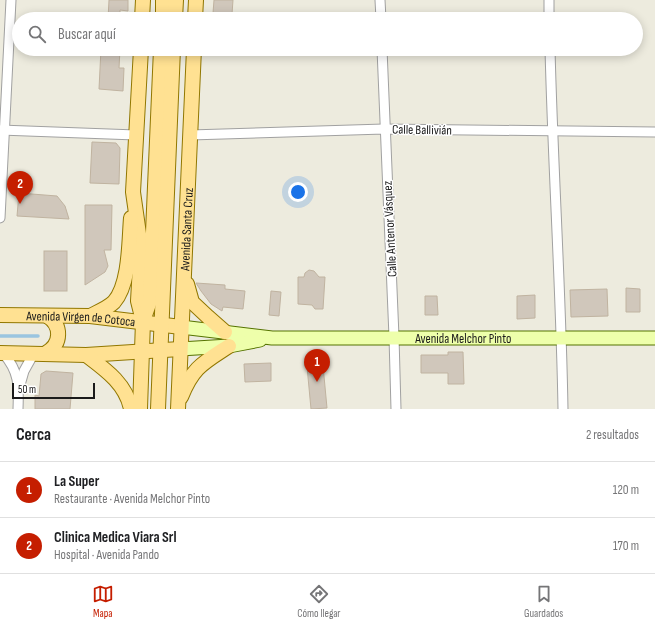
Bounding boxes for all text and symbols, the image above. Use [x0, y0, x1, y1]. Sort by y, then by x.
search box [12, 12, 643, 56]
icon: search [26, 23, 48, 45]
text: Buscar aquí [58, 25, 116, 44]
street label: Calle Ballivián [392, 121, 452, 139]
pin: 2 [7, 171, 33, 204]
street label: Calle Antenor Vásquez [379, 180, 401, 277]
your location [288, 182, 308, 202]
street label: Avenida Santa Cruz [177, 187, 197, 272]
street label: Avenida Virgen de Cotoca [25, 308, 136, 330]
street label: Avenida Melchor Pinto [414, 331, 512, 347]
pin: 1 [304, 349, 330, 382]
scale bar [12, 381, 95, 400]
text: 50 m [18, 383, 36, 396]
text: Cerca [16, 425, 51, 445]
text: 2 resultados [586, 427, 639, 443]
text: La Super [54, 472, 99, 491]
text: 1 [26, 482, 32, 498]
text: 120 m [613, 482, 639, 498]
text: Restaurante · Avenida Melchor Pinto [54, 491, 210, 507]
text: Clinica Medica Viara Srl [54, 528, 176, 547]
text: 2 [26, 538, 32, 554]
text: 170 m [613, 538, 639, 554]
text: Hospital · Avenida Pando [54, 547, 159, 563]
tab: Mapa [92, 583, 114, 620]
tab: Cómo llegar [297, 583, 341, 620]
tab: Guardados [524, 583, 563, 620]

